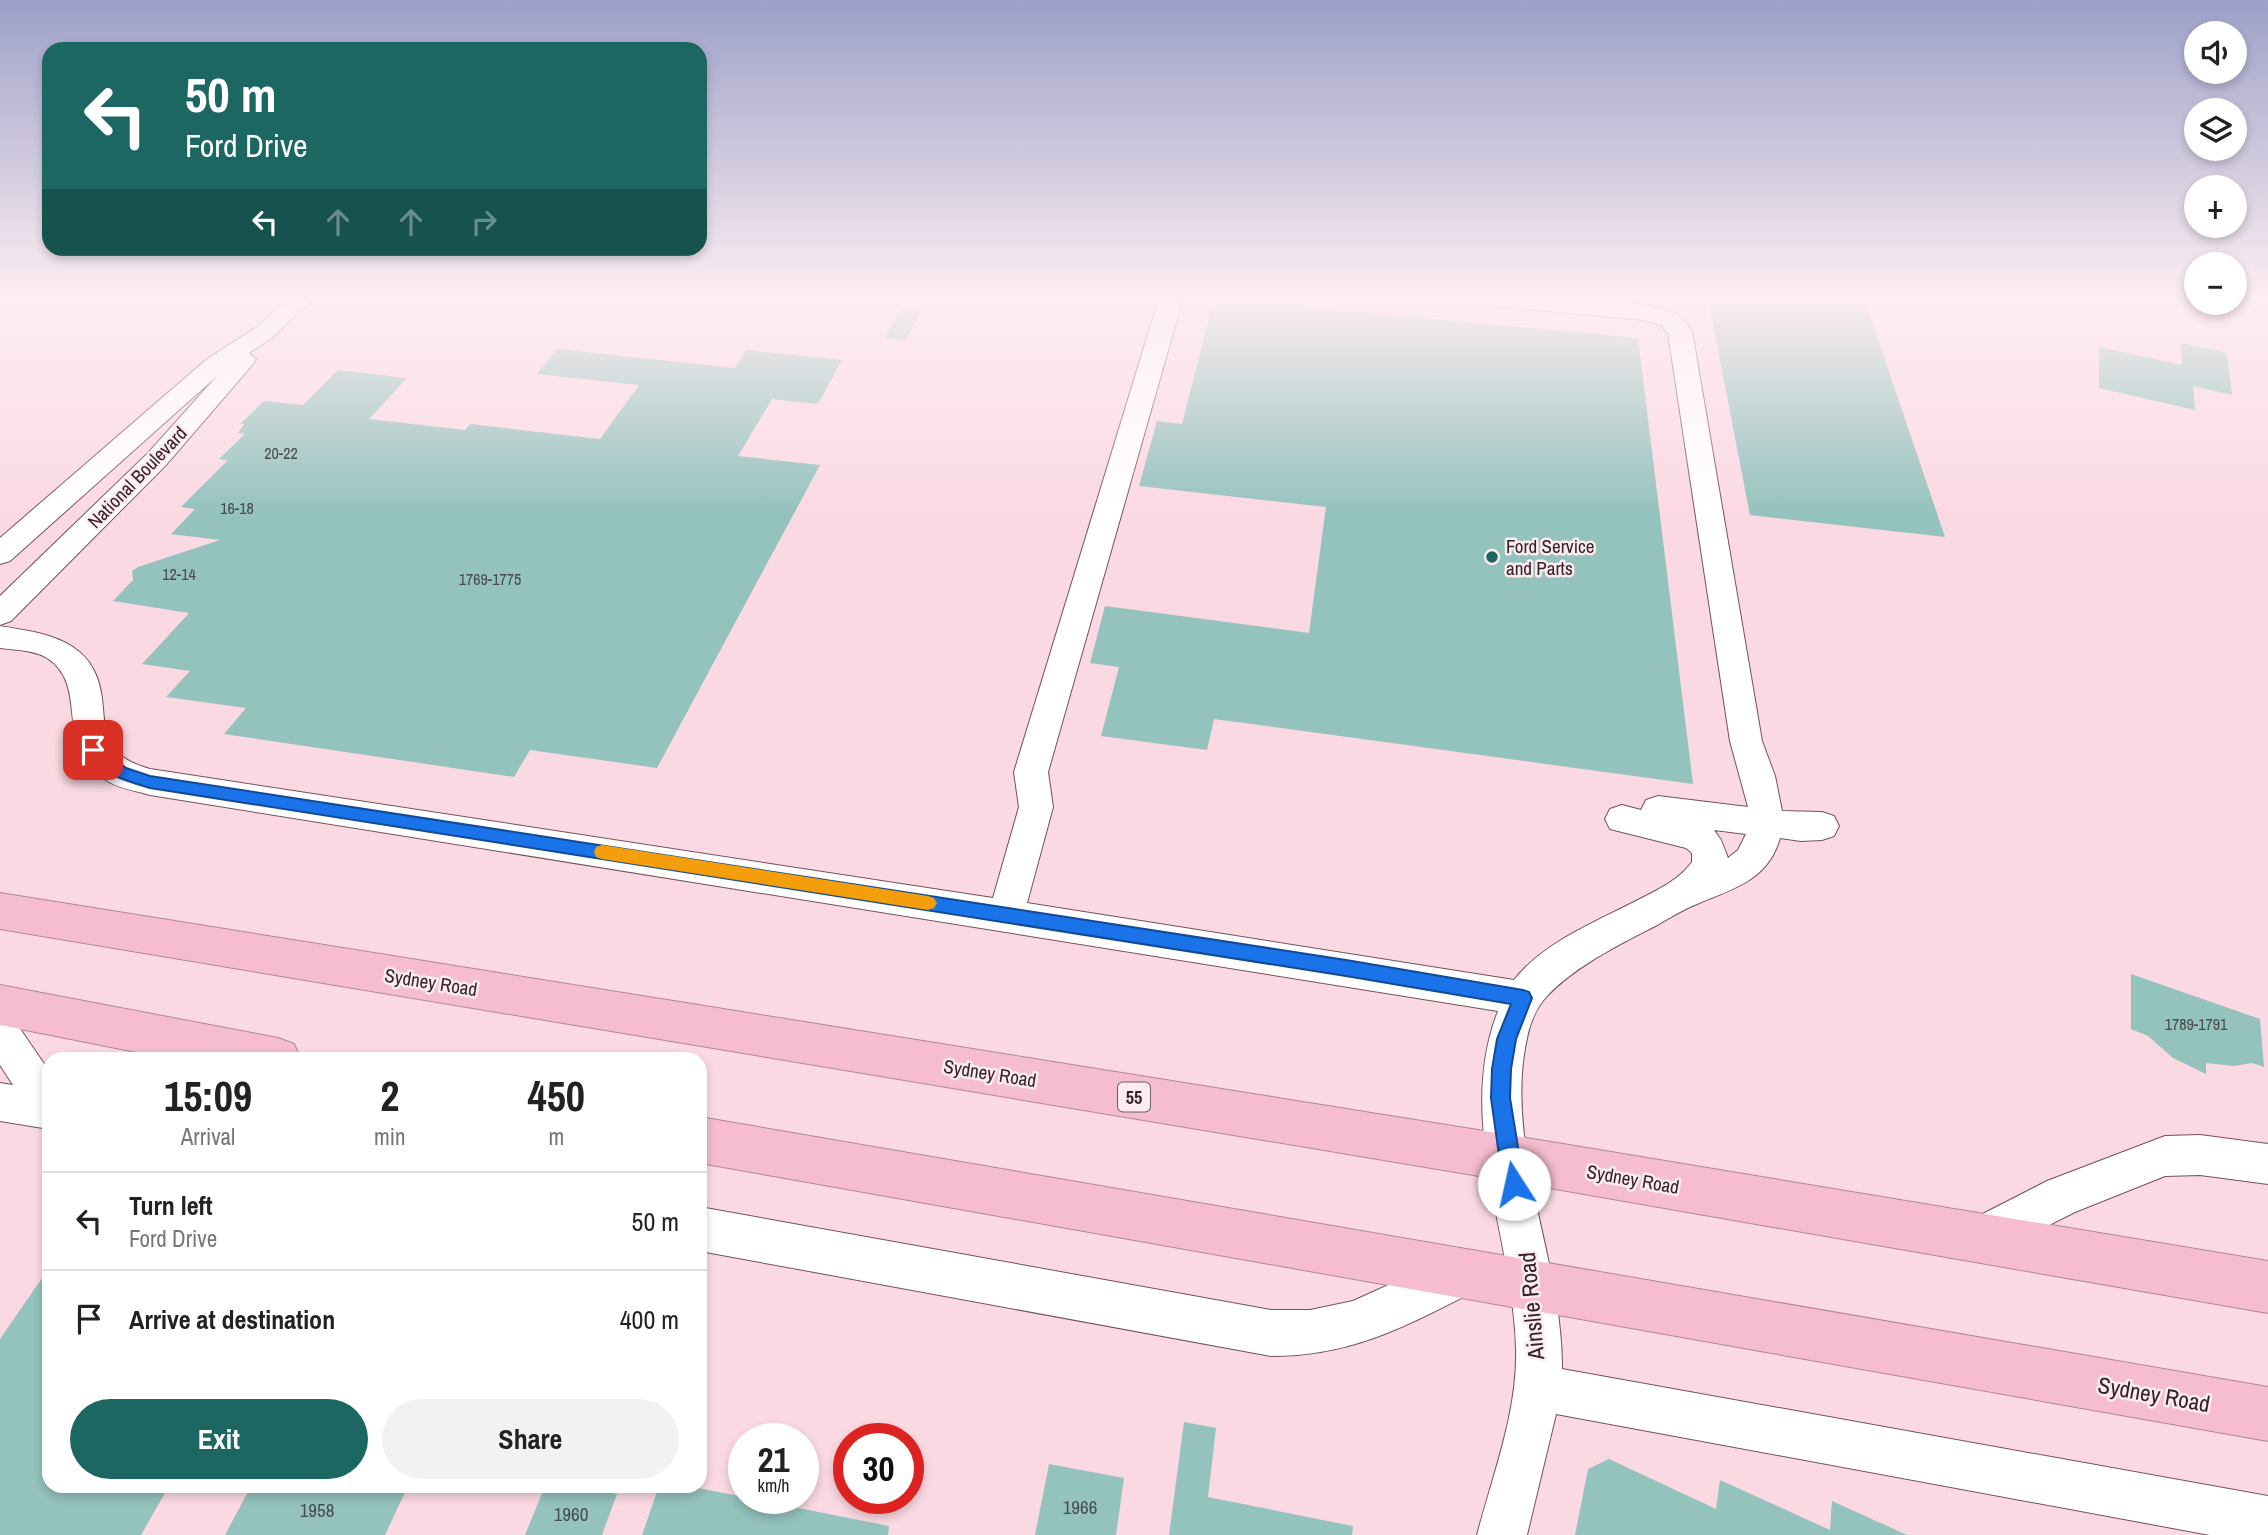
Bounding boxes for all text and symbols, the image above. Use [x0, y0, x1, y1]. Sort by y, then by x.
map controls [2184, 21, 2247, 315]
button: sound [2184, 21, 2247, 84]
text: 50 m [185, 61, 277, 127]
icon: left [70, 70, 161, 161]
button: layers [2184, 98, 2247, 161]
text: Ford Drive [185, 124, 308, 167]
button: + [2184, 175, 2247, 238]
icon: left [246, 203, 284, 241]
icon: ahead [319, 203, 357, 241]
icon: ahead [392, 203, 430, 241]
icon: right [465, 203, 503, 241]
button: − [2184, 252, 2247, 315]
street label: National Boulevard [82, 420, 192, 534]
house number: 20-22 [264, 442, 298, 464]
house number: 16-18 [220, 497, 254, 519]
place label: Ford Service and Parts [1506, 533, 1594, 581]
marker: Ford Service and Parts [1484, 549, 1500, 565]
house number: 12-14 [162, 563, 196, 585]
house number: 1769-1775 [459, 568, 521, 590]
pin [63, 720, 123, 780]
icon: arrive [74, 731, 112, 769]
street label: Sydney Road [383, 962, 479, 1002]
house number: 1789-1791 [2165, 1013, 2228, 1035]
street label: Sydney Road [942, 1053, 1038, 1093]
text: 15:09 [164, 1068, 252, 1124]
text: 2 [380, 1068, 399, 1124]
text: 450 [528, 1068, 585, 1124]
road number: 55 [1118, 1082, 1150, 1112]
text: Arrival [181, 1121, 235, 1152]
text: min [374, 1121, 406, 1152]
text: m [548, 1121, 564, 1152]
position arrow [1477, 1147, 1551, 1221]
street label: Sydney Road [1585, 1158, 1681, 1200]
text: Turn left [129, 1188, 213, 1223]
icon: left [70, 1202, 108, 1240]
text: 50 m [632, 1204, 679, 1239]
text: Ford Drive [129, 1223, 217, 1254]
street label: Ainslie Road [1511, 1251, 1551, 1362]
icon: arrive [70, 1300, 108, 1338]
text: Arrive at destination [129, 1302, 335, 1337]
text: 400 m [620, 1302, 679, 1337]
street label: Sydney Road [2096, 1369, 2212, 1419]
button: Exit [70, 1399, 368, 1479]
button: Share [382, 1399, 679, 1479]
speed limit sign: 30 [833, 1423, 924, 1514]
text: 21 [758, 1436, 789, 1483]
text: km/h [758, 1473, 790, 1498]
house number: 1966 [1063, 1494, 1097, 1520]
house number: 1958 [300, 1497, 334, 1523]
house number: 1960 [554, 1501, 588, 1527]

